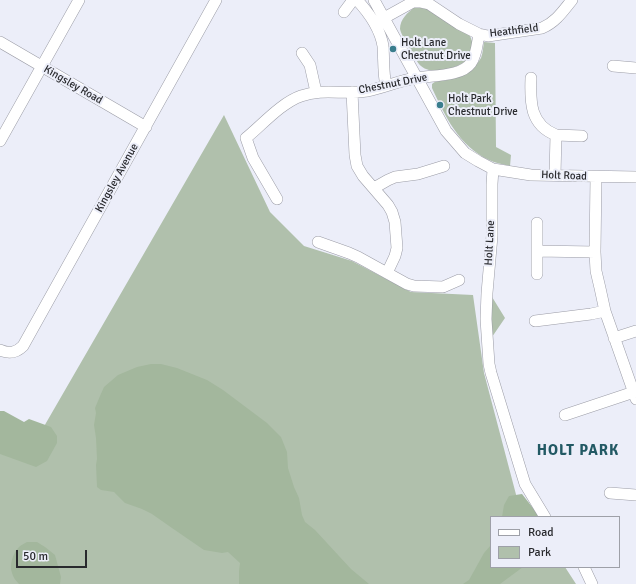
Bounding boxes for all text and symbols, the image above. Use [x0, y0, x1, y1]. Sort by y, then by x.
street label: Heathfield [489, 21, 539, 41]
place label: Holt Lane Chestnut Drive [401, 36, 471, 62]
marker: Holt Lane Chestnut Drive [388, 44, 398, 54]
street label: Kingsley Road [41, 63, 105, 107]
street label: Chestnut Drive [358, 71, 428, 97]
place label: Holt Park Chestnut Drive [448, 92, 518, 118]
marker: Holt Park Chestnut Drive [435, 100, 445, 110]
street label: Kingsley Avenue [93, 141, 141, 215]
street label: Holt Road [541, 169, 587, 183]
street label: Holt Lane [482, 220, 498, 266]
district label: HOLT PARK [537, 442, 619, 460]
legend [490, 516, 620, 568]
text: Road [528, 525, 554, 540]
scale bar [18, 542, 89, 568]
text: Park [528, 545, 551, 560]
text: 50 m [23, 549, 48, 564]

